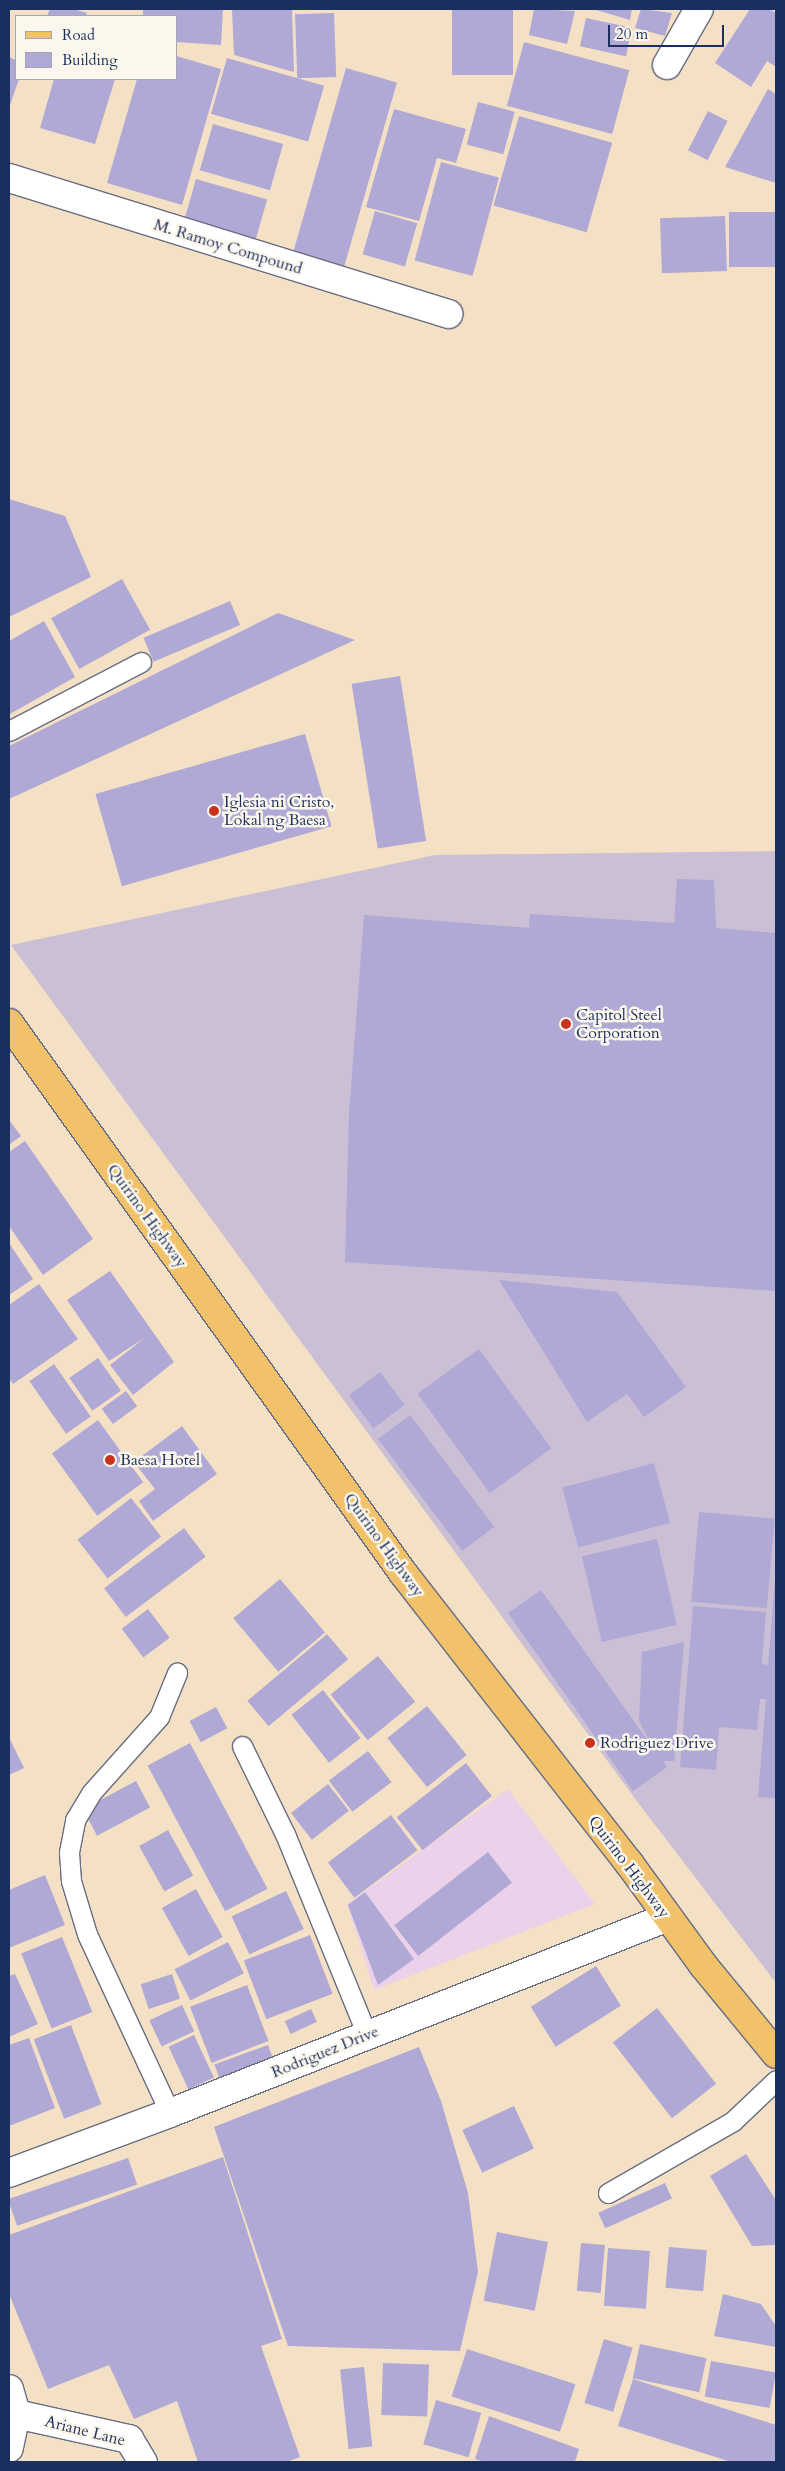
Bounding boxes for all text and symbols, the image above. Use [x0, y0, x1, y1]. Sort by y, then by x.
legend [15, 15, 178, 80]
scale bar [610, 15, 726, 47]
text: 20 m [616, 24, 648, 44]
text: Road [62, 25, 95, 45]
text: Building [62, 50, 118, 70]
street label: M. Ramoy Compound [151, 215, 305, 279]
place label: Iglesia ni Cristo, Lokal ng Baesa [224, 792, 334, 830]
marker: Iglesia ni Cristo, Lokal ng Baesa [208, 805, 220, 817]
place label: Capitol Steel Corporation [576, 1005, 662, 1043]
marker: Capitol Steel Corporation [560, 1018, 572, 1030]
street label: Quirino Highway [103, 1160, 191, 1272]
place label: Baesa Hotel [120, 1450, 200, 1470]
marker: Baesa Hotel [104, 1454, 116, 1466]
street label: Quirino Highway [340, 1489, 428, 1601]
place label: Rodriguez Drive [600, 1733, 714, 1753]
marker: Rodriguez Drive [584, 1737, 596, 1749]
street label: Quirino Highway [584, 1812, 674, 1922]
street label: Rodriguez Drive [269, 2022, 381, 2082]
street label: Ariane Lane [43, 2412, 127, 2450]

